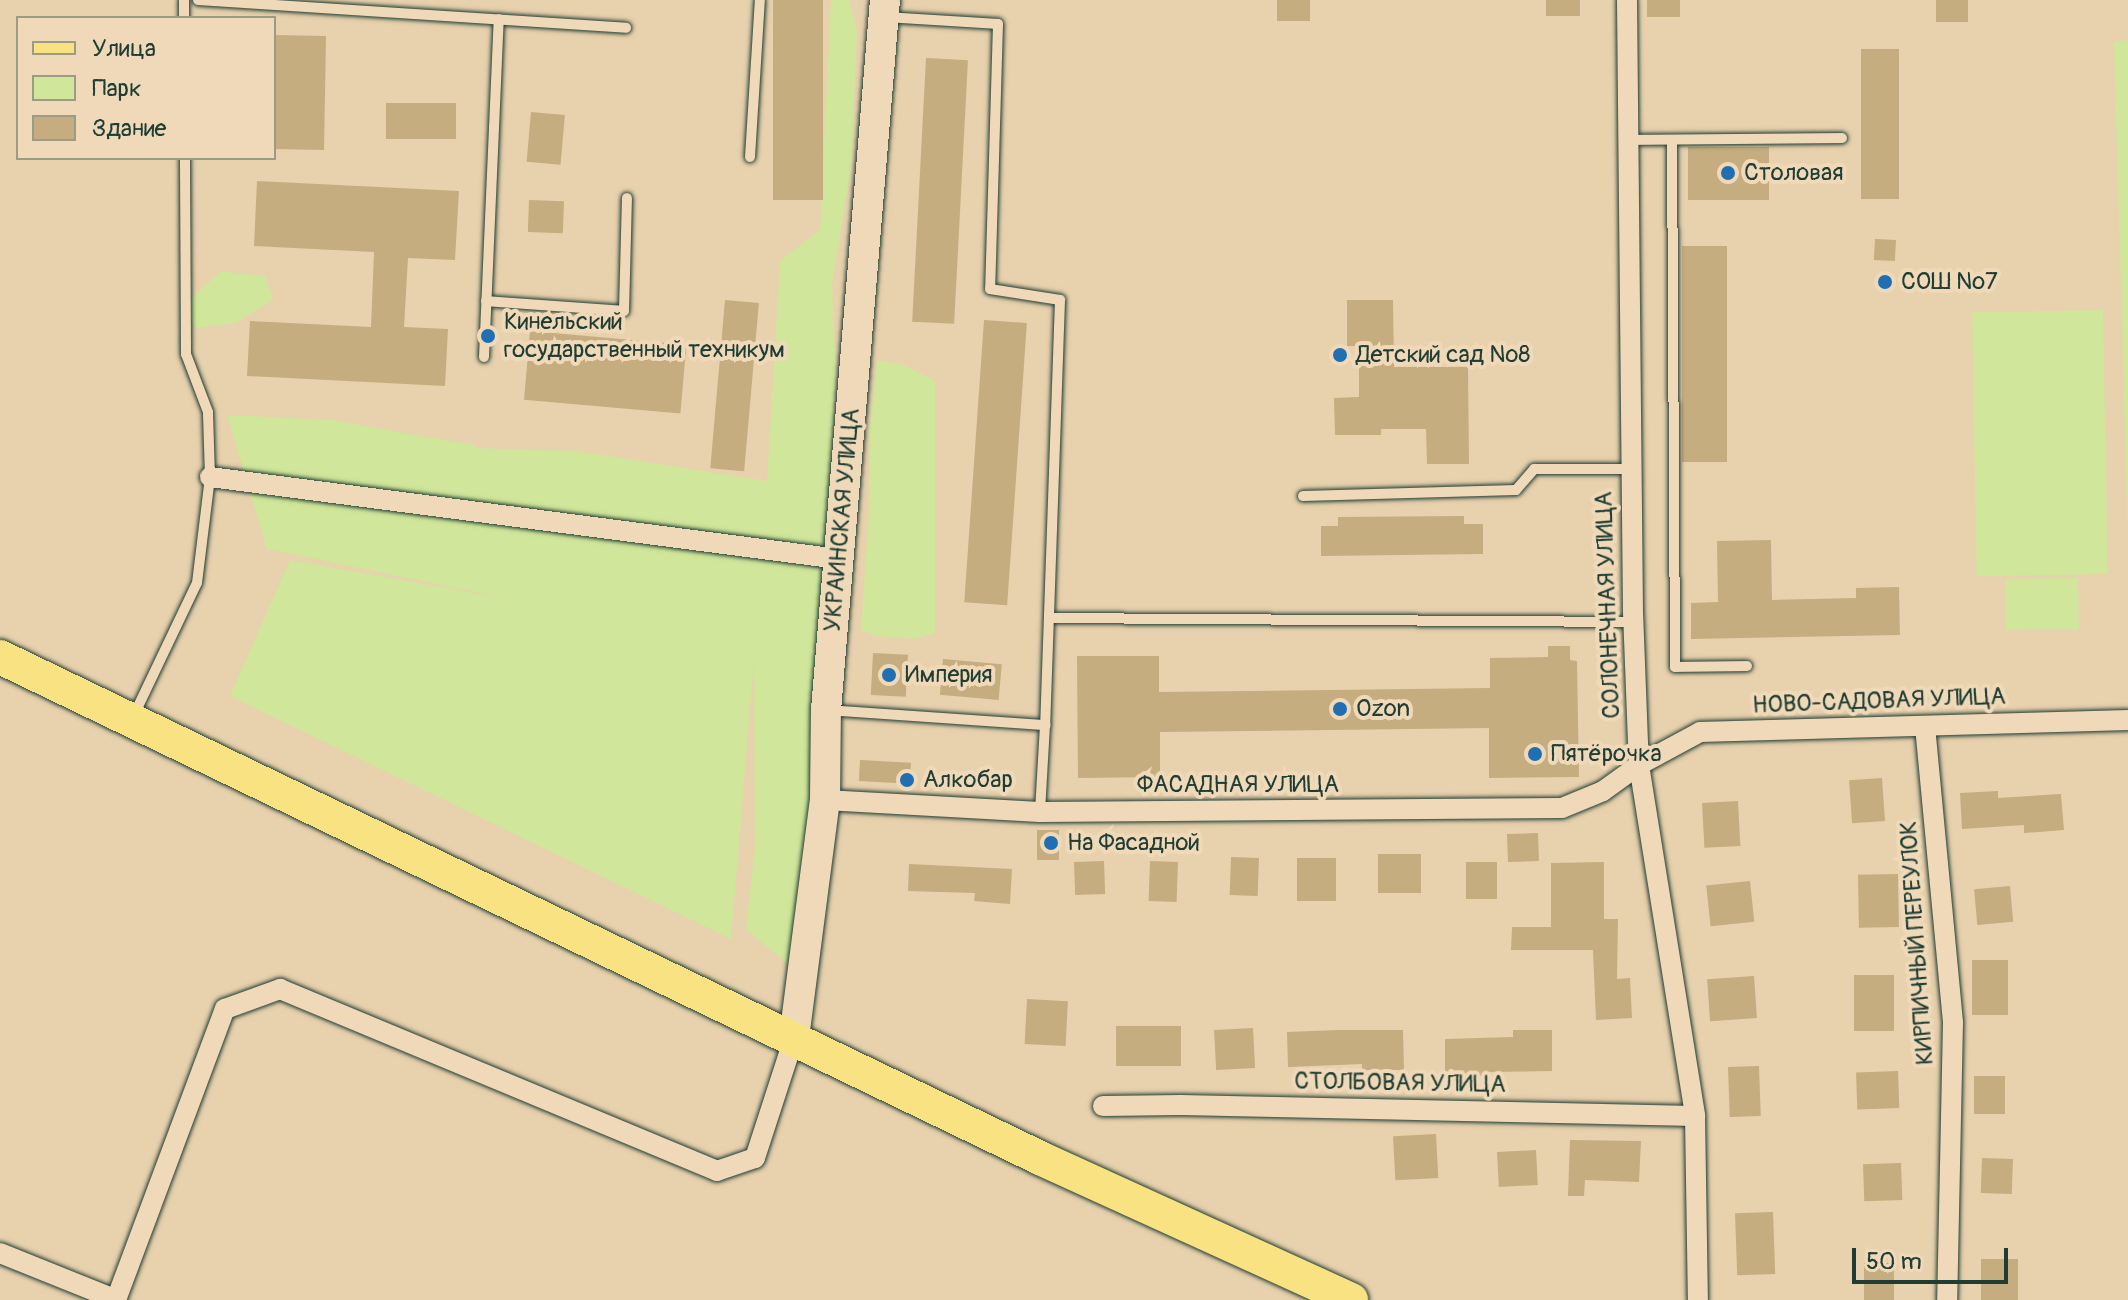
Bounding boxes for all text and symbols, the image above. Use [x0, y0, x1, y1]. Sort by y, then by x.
legend [16, 16, 276, 160]
text: Улица [92, 34, 156, 63]
text: Парк [92, 74, 141, 103]
text: Здание [92, 114, 166, 143]
place label: Столовая [1744, 159, 1843, 187]
marker: Столовая [1719, 164, 1737, 182]
place label: СОШ №7 [1901, 268, 1998, 296]
marker: СОШ №7 [1876, 273, 1894, 291]
place label: Кинельский государственный техникум [504, 308, 785, 364]
marker: Кинельский государственный техникум [479, 327, 497, 345]
place label: Детский сад №8 [1356, 341, 1530, 369]
marker: Детский сад №8 [1331, 346, 1349, 364]
street label: УКРАИНСКАЯ УЛИЦА [818, 407, 866, 633]
street label: СОЛОНЕЧНАЯ УЛИЦА [1590, 491, 1626, 719]
place label: Империя [905, 661, 993, 689]
marker: Империя [880, 666, 898, 684]
street label: НОВО-САДОВАЯ УЛИЦА [1752, 682, 2006, 720]
place label: Ozon [1356, 695, 1410, 723]
marker: Ozon [1331, 700, 1349, 718]
place label: Пятёрочка [1551, 740, 1662, 768]
marker: Пятёрочка [1526, 745, 1544, 763]
place label: Алкобар [923, 766, 1013, 794]
marker: Алкобар [898, 771, 916, 789]
street label: ФАСАДНАЯ УЛИЦА [1137, 771, 1339, 799]
street label: КИРПИЧНЫЙ ПЕРЕУЛОК [1894, 820, 1940, 1066]
place label: На Фасадной [1067, 829, 1200, 857]
marker: На Фасадной [1042, 834, 1060, 852]
street label: СТОЛБОВАЯ УЛИЦА [1294, 1067, 1506, 1099]
scale bar [1856, 1232, 2012, 1282]
text: 50 m [1866, 1247, 1922, 1276]

